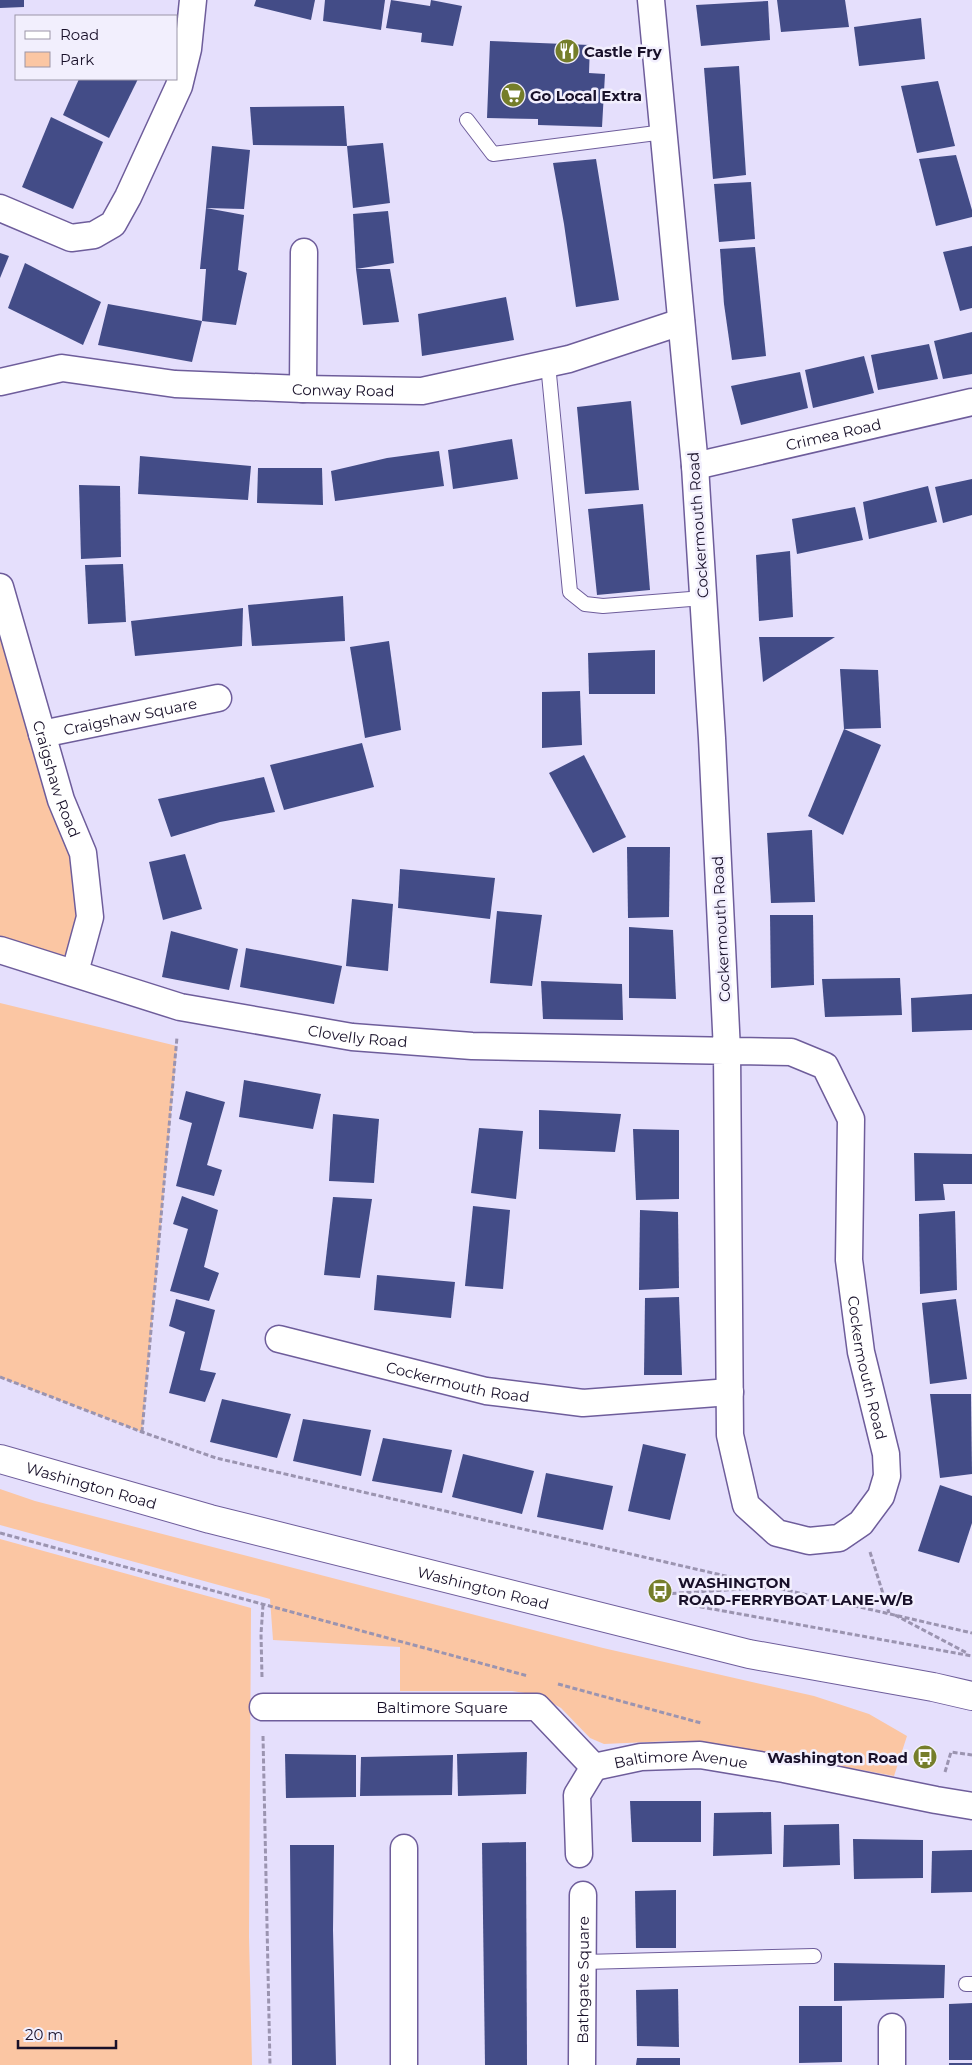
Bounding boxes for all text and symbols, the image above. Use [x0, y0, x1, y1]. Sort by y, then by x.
legend [15, 15, 178, 80]
text: Road [60, 25, 99, 44]
restaurant icon: Castle Fry [554, 38, 580, 64]
place label: Castle Fry [584, 42, 663, 61]
text: Park [60, 50, 94, 69]
supermarket icon: Go Local Extra [500, 82, 526, 108]
place label: Go Local Extra [530, 86, 642, 105]
street label: Conway Road [292, 379, 395, 400]
street label: Crimea Road [784, 414, 883, 454]
street label: Cockermouth Road [683, 451, 713, 599]
street label: Craigshaw Square [62, 693, 199, 739]
street label: Craigshaw Road [29, 718, 85, 840]
street label: Cockermouth Road [708, 855, 734, 1003]
street label: Clovelly Road [307, 1020, 408, 1051]
street label: Cockermouth Road [844, 1295, 892, 1442]
street label: Cockermouth Road [384, 1357, 531, 1406]
street label: Washington Road [24, 1457, 159, 1513]
street label: Washington Road [415, 1562, 551, 1613]
place label: WASHINGTON ROAD-FERRYBOAT LANE-W/B [678, 1573, 913, 1609]
bus stop icon: WASHINGTON ROAD-FERRYBOAT LANE-W/B [647, 1578, 673, 1604]
street label: Baltimore Square [376, 1698, 508, 1717]
bus stop icon: Washington Road [912, 1744, 938, 1770]
street label: Baltimore Avenue [612, 1745, 749, 1772]
place label: Washington Road [767, 1748, 908, 1767]
street label: Bathgate Square [573, 1916, 592, 2044]
scale bar [18, 2018, 115, 2050]
text: 20 m [25, 2025, 63, 2044]

